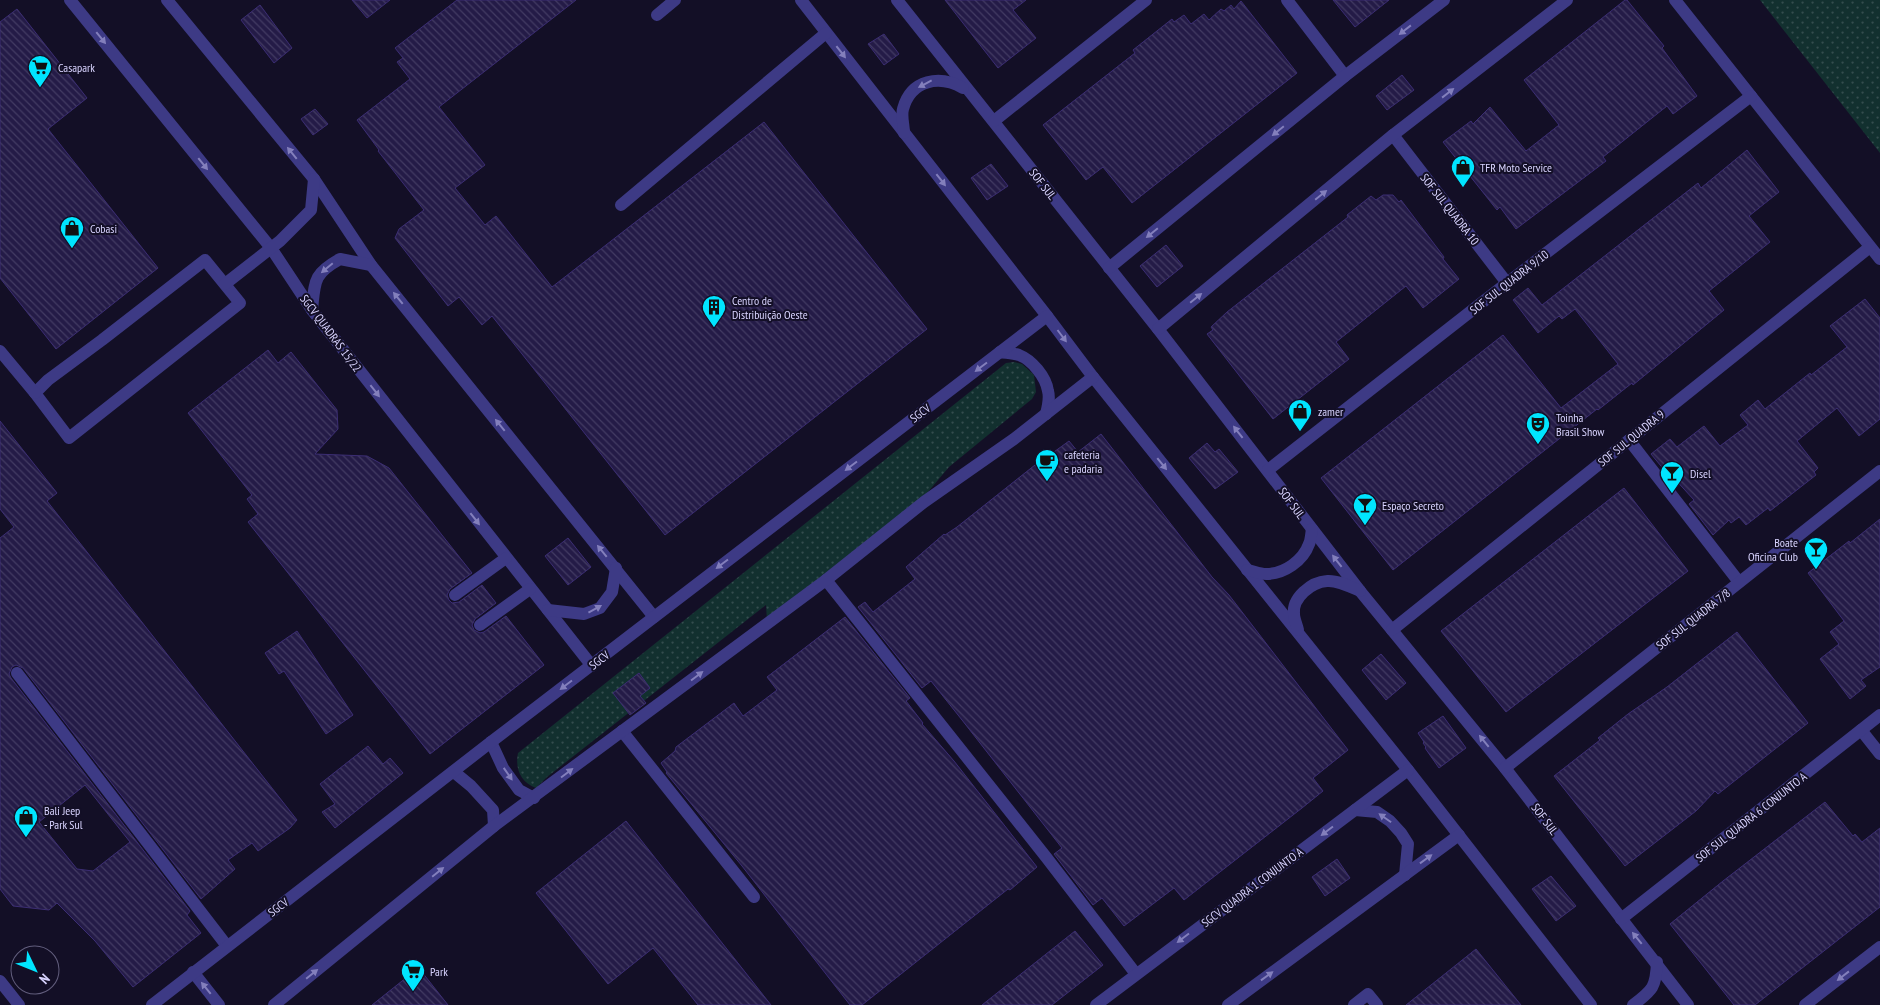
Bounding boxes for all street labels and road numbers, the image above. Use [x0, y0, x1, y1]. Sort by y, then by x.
street label: SOF SUL [1026, 165, 1060, 203]
street label: SOF SUL QUADRA 10 [1417, 170, 1483, 248]
street label: SOF SUL QUADRA 9/10 [1467, 247, 1551, 317]
street label: SGCV QUADRAS 15/22 [297, 291, 365, 375]
street label: SGCV [907, 400, 934, 426]
street label: SOF SUL QUADRA 9 [1595, 407, 1667, 469]
street label: SOF SUL [1275, 484, 1309, 522]
street label: SOF SUL QUADRA 7/8 [1653, 585, 1733, 653]
street label: SGCV [586, 647, 613, 673]
street label: SOF SUL QUADRA 6 CONJUNTO A [1692, 769, 1810, 865]
street label: SOF SUL [1528, 800, 1562, 838]
street label: SGCV QUADRA 1 CONJUNTO A [1198, 844, 1306, 930]
street label: SGCV [265, 894, 292, 920]

